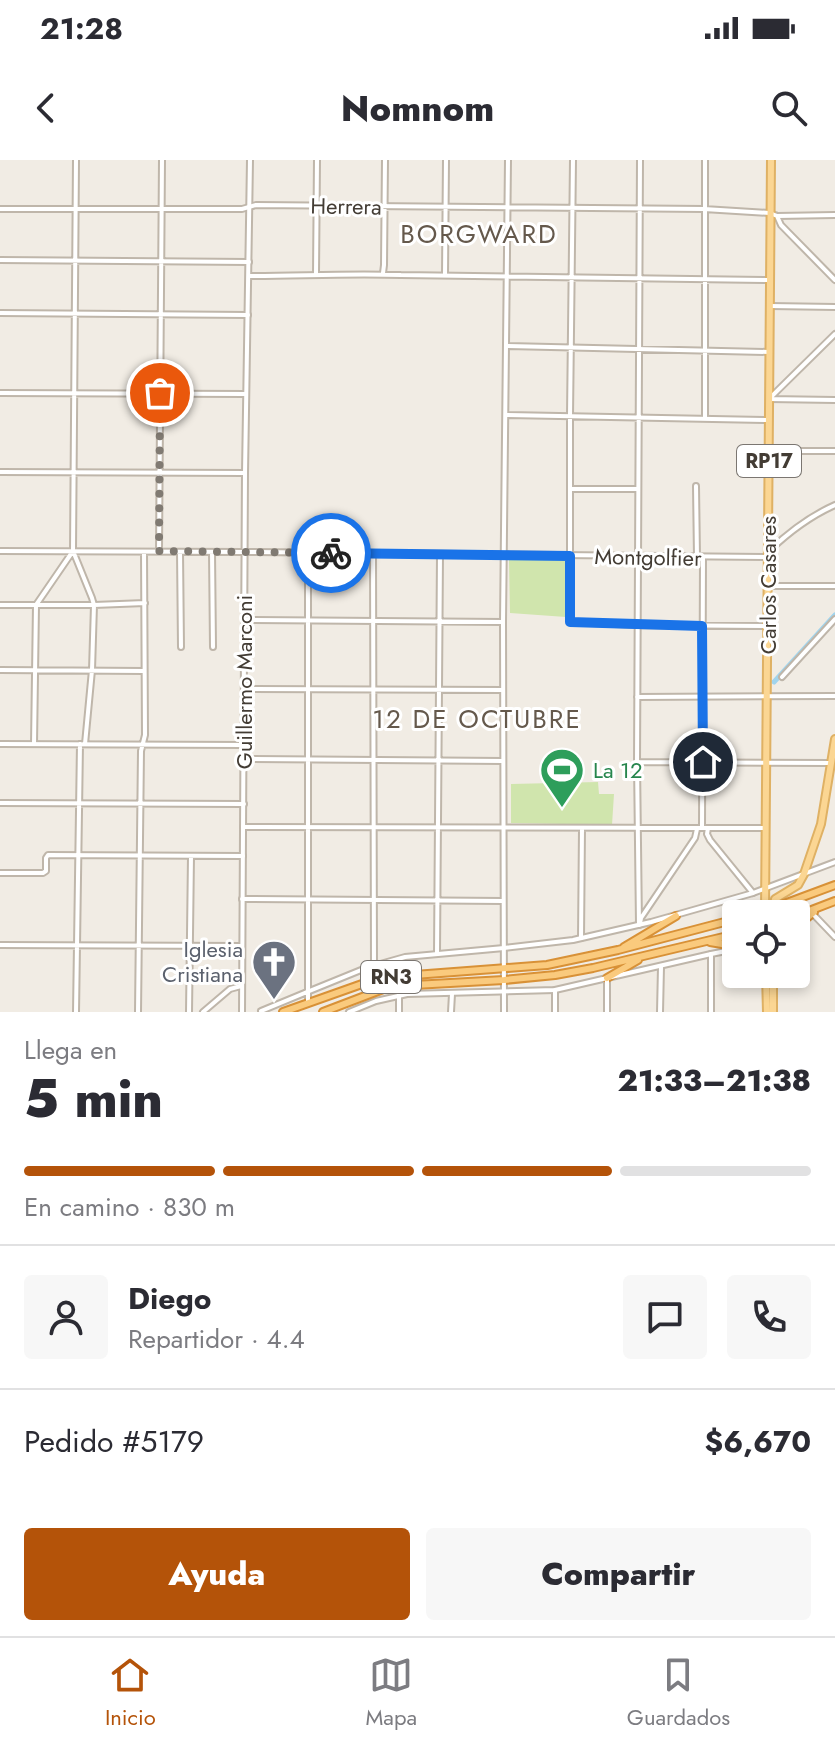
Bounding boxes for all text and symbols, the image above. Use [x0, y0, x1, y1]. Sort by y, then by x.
text: 21:28 [40, 7, 123, 50]
text: Nomnom [341, 82, 494, 134]
icon: back [24, 86, 68, 130]
icon: search [767, 86, 811, 130]
street label: Herrera [310, 189, 382, 223]
district label: BORGWARD [400, 215, 558, 253]
pin [126, 359, 194, 427]
icon: bag [138, 371, 182, 415]
road number: RP17 [737, 445, 801, 477]
courier [291, 513, 371, 593]
street label: Carlos Casares [752, 516, 784, 654]
icon: bike [309, 531, 353, 575]
street label: Montgolfier [594, 540, 702, 574]
street label: Guillermo Marconi [228, 595, 260, 769]
district label: 12 DE OCTUBRE [372, 700, 582, 738]
pin [669, 728, 737, 796]
icon: home [681, 740, 725, 784]
sports icon: La 12 [538, 746, 586, 809]
place label: La 12 [593, 754, 643, 786]
map controls [722, 900, 810, 988]
button: locate [722, 900, 810, 988]
place label: Iglesia Cristiana [162, 933, 243, 990]
church icon: Iglesia Cristiana [250, 938, 298, 1001]
road number: RN3 [361, 961, 421, 993]
text: Llega en [24, 1031, 117, 1069]
text: 21:33–21:38 [617, 1059, 811, 1102]
text: 5 min [24, 1061, 163, 1137]
text: En camino · 830 m [24, 1188, 235, 1226]
button: person [24, 1275, 108, 1359]
button: chat [623, 1275, 707, 1359]
button: phone [727, 1275, 811, 1359]
text: Diego [128, 1277, 211, 1320]
text: Repartidor · 4.4 [128, 1320, 305, 1358]
text: Pedido #5179 [24, 1420, 204, 1463]
text: $6,670 [705, 1420, 811, 1463]
button: Ayuda [24, 1528, 410, 1620]
button: Compartir [426, 1528, 811, 1620]
tab: Inicio [105, 1653, 156, 1733]
tab: Mapa [366, 1653, 417, 1733]
tab: Guardados [627, 1653, 730, 1733]

